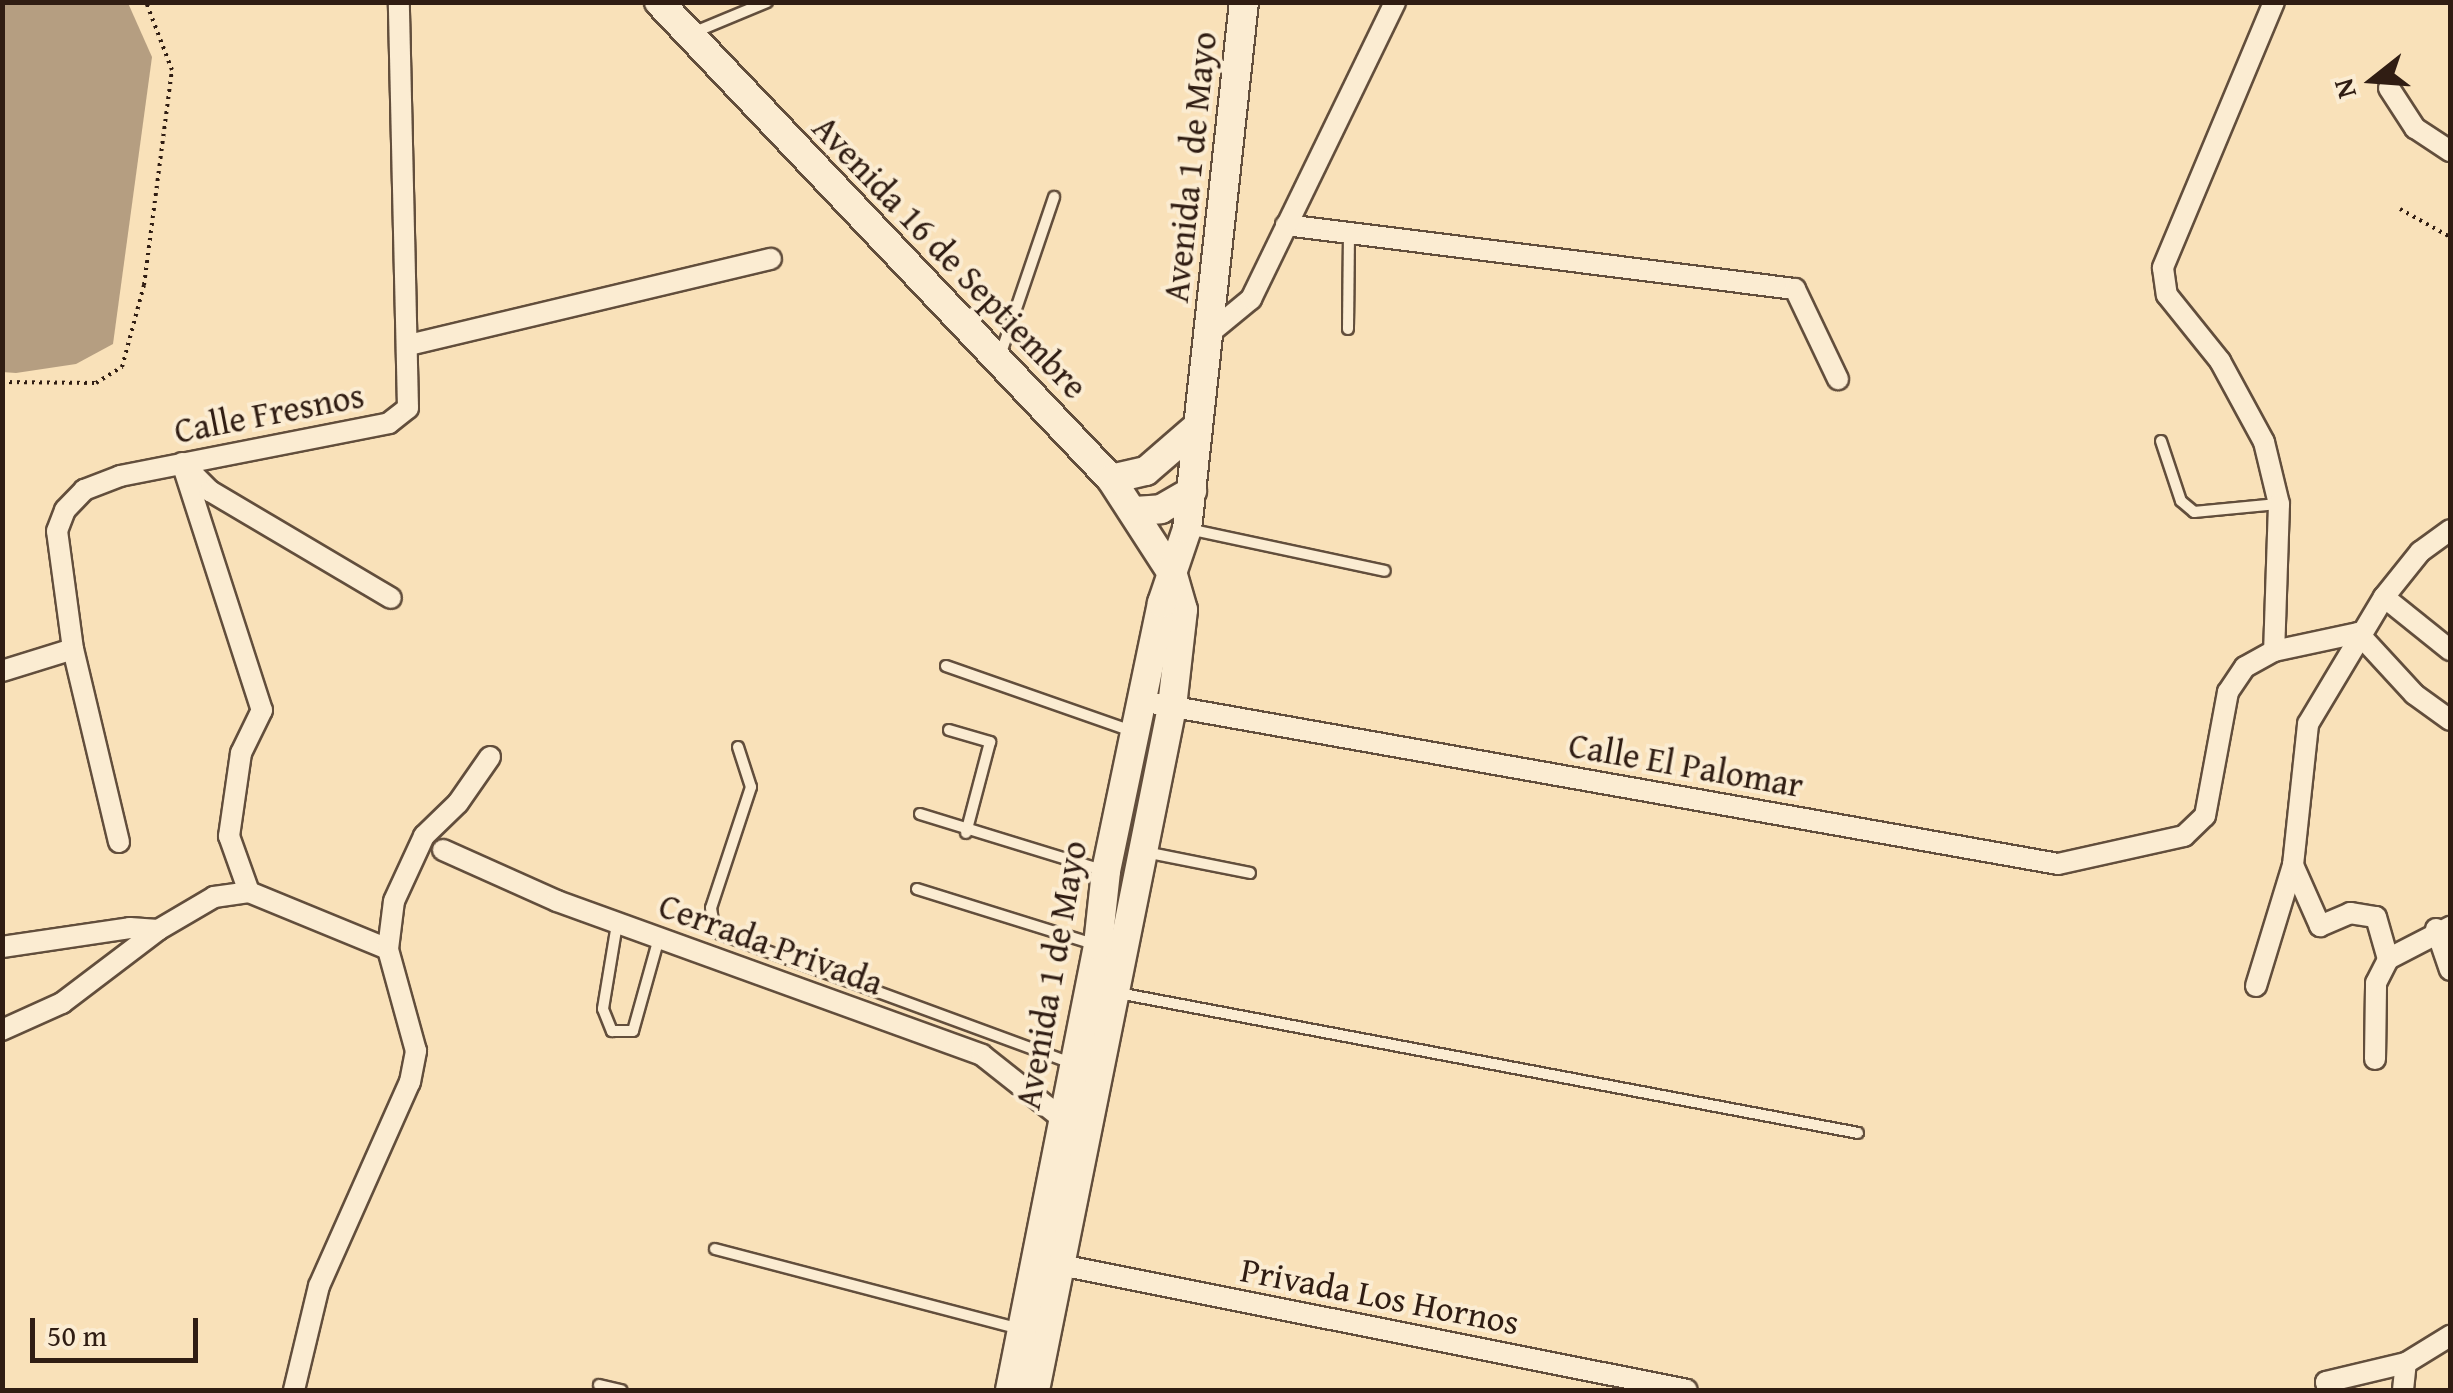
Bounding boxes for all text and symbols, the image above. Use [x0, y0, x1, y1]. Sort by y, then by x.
street label: Avenida 1 de Mayo [1155, 29, 1225, 305]
north arrow [2323, 30, 2423, 130]
text: N [2321, 74, 2366, 104]
street label: Avenida 16 de Septiembre [804, 107, 1096, 407]
street label: Calle Fresnos [171, 374, 367, 452]
street label: Calle El Palomar [1566, 724, 1806, 806]
street label: Avenida 1 de Mayo [1007, 837, 1095, 1113]
street label: Cerrada Privada [653, 884, 889, 1004]
street label: Privada Los Hornos [1237, 1248, 1523, 1344]
scale bar [35, 1298, 202, 1360]
text: 50 m [47, 1313, 107, 1357]

